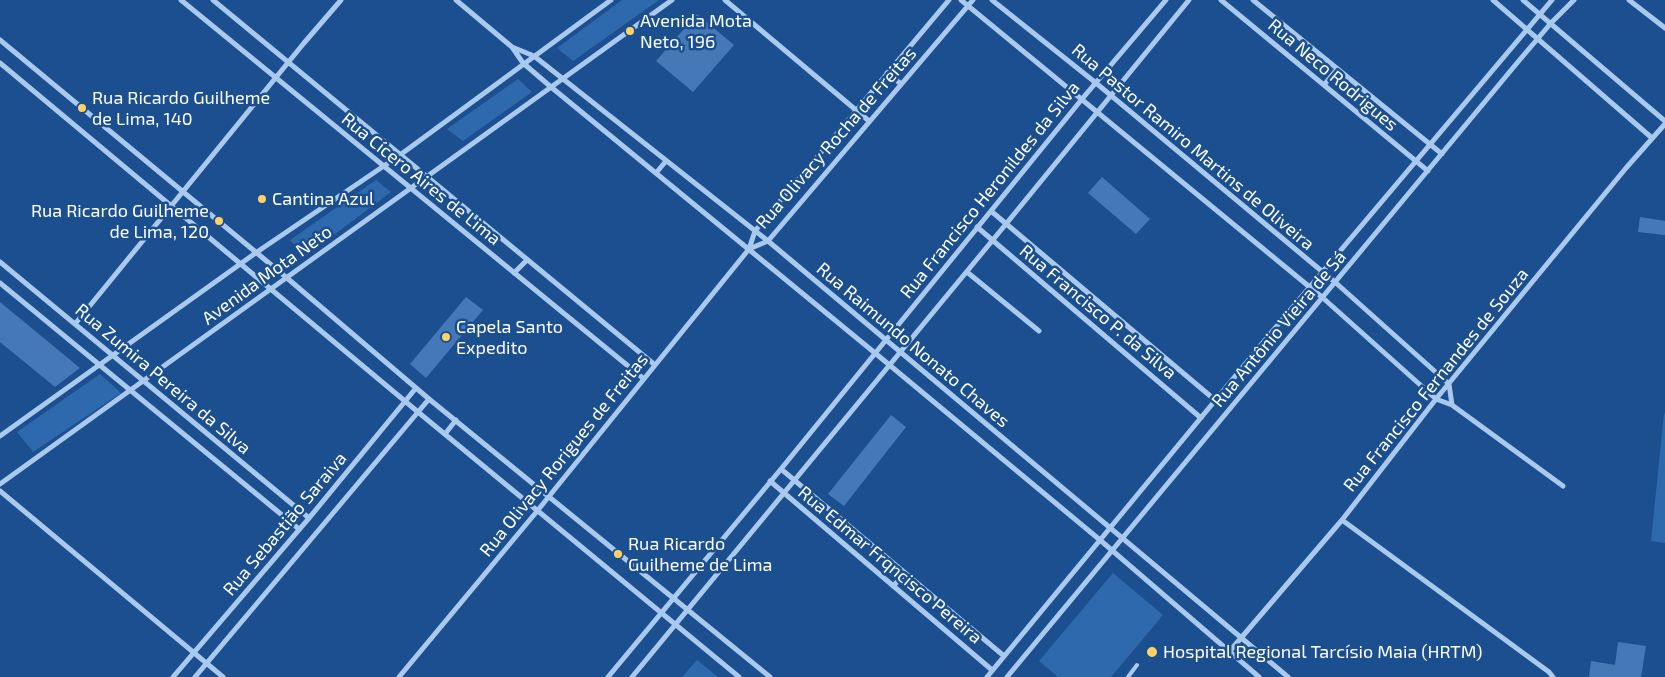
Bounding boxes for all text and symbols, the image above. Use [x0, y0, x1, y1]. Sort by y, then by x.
place label: Avenida Mota Neto, 196 [640, 10, 752, 52]
street label: Rua Neco Rodrigues [1264, 14, 1402, 136]
marker: Avenida Mota Neto, 196 [624, 25, 636, 37]
street label: Rua Pastor Ramiro Martins de Oliveira [1067, 39, 1319, 255]
street label: Rua Olivacy Rocha de Freitas [751, 43, 921, 233]
street label: Rua Francisco Heronildes da Silva [896, 77, 1084, 303]
place label: Rua Ricardo Guilheme de Lima, 140 [92, 87, 270, 130]
marker: Rua Ricardo Guilheme de Lima, 140 [76, 102, 88, 114]
street label: Rua Cícero Aires de Lima [337, 108, 505, 250]
place label: Cantina Azul [272, 188, 374, 210]
marker: Cantina Azul [256, 193, 268, 205]
place label: Rua Ricardo Guilheme de Lima, 120 [31, 200, 209, 242]
marker: Rua Ricardo Guilheme de Lima, 120 [213, 215, 225, 227]
street label: Avenida Mota Neto [198, 221, 336, 329]
street label: Rua Francisco P. da Silva [1015, 240, 1181, 384]
street label: Rua Antônio Vieira de Sá [1207, 246, 1351, 412]
street label: Rua Raimundo Nonato Chaves [812, 258, 1014, 432]
street label: Rua Francisco Fernandes de Souza [1339, 264, 1533, 496]
street label: Rua Zumira Pereira da Silva [71, 299, 255, 459]
place label: Capela Santo Expedito [456, 316, 563, 358]
marker: Capela Santo Expedito [440, 331, 452, 343]
street label: Rua Olivacy Rorigues de Freitas [475, 349, 653, 561]
street label: Rua Sebastião Saraiva [219, 448, 351, 600]
street label: Rua Edmar Frqncisco Pereira [794, 482, 986, 648]
place label: Rua Ricardo Guilheme de Lima [628, 533, 772, 576]
marker: Rua Ricardo Guilheme de Lima [612, 548, 624, 560]
place label: Hospital Regional Tarcísio Maia (HRTM) [1163, 641, 1483, 663]
marker: Hospital Regional Tarcísio Maia (HRTM) [1145, 645, 1159, 659]

